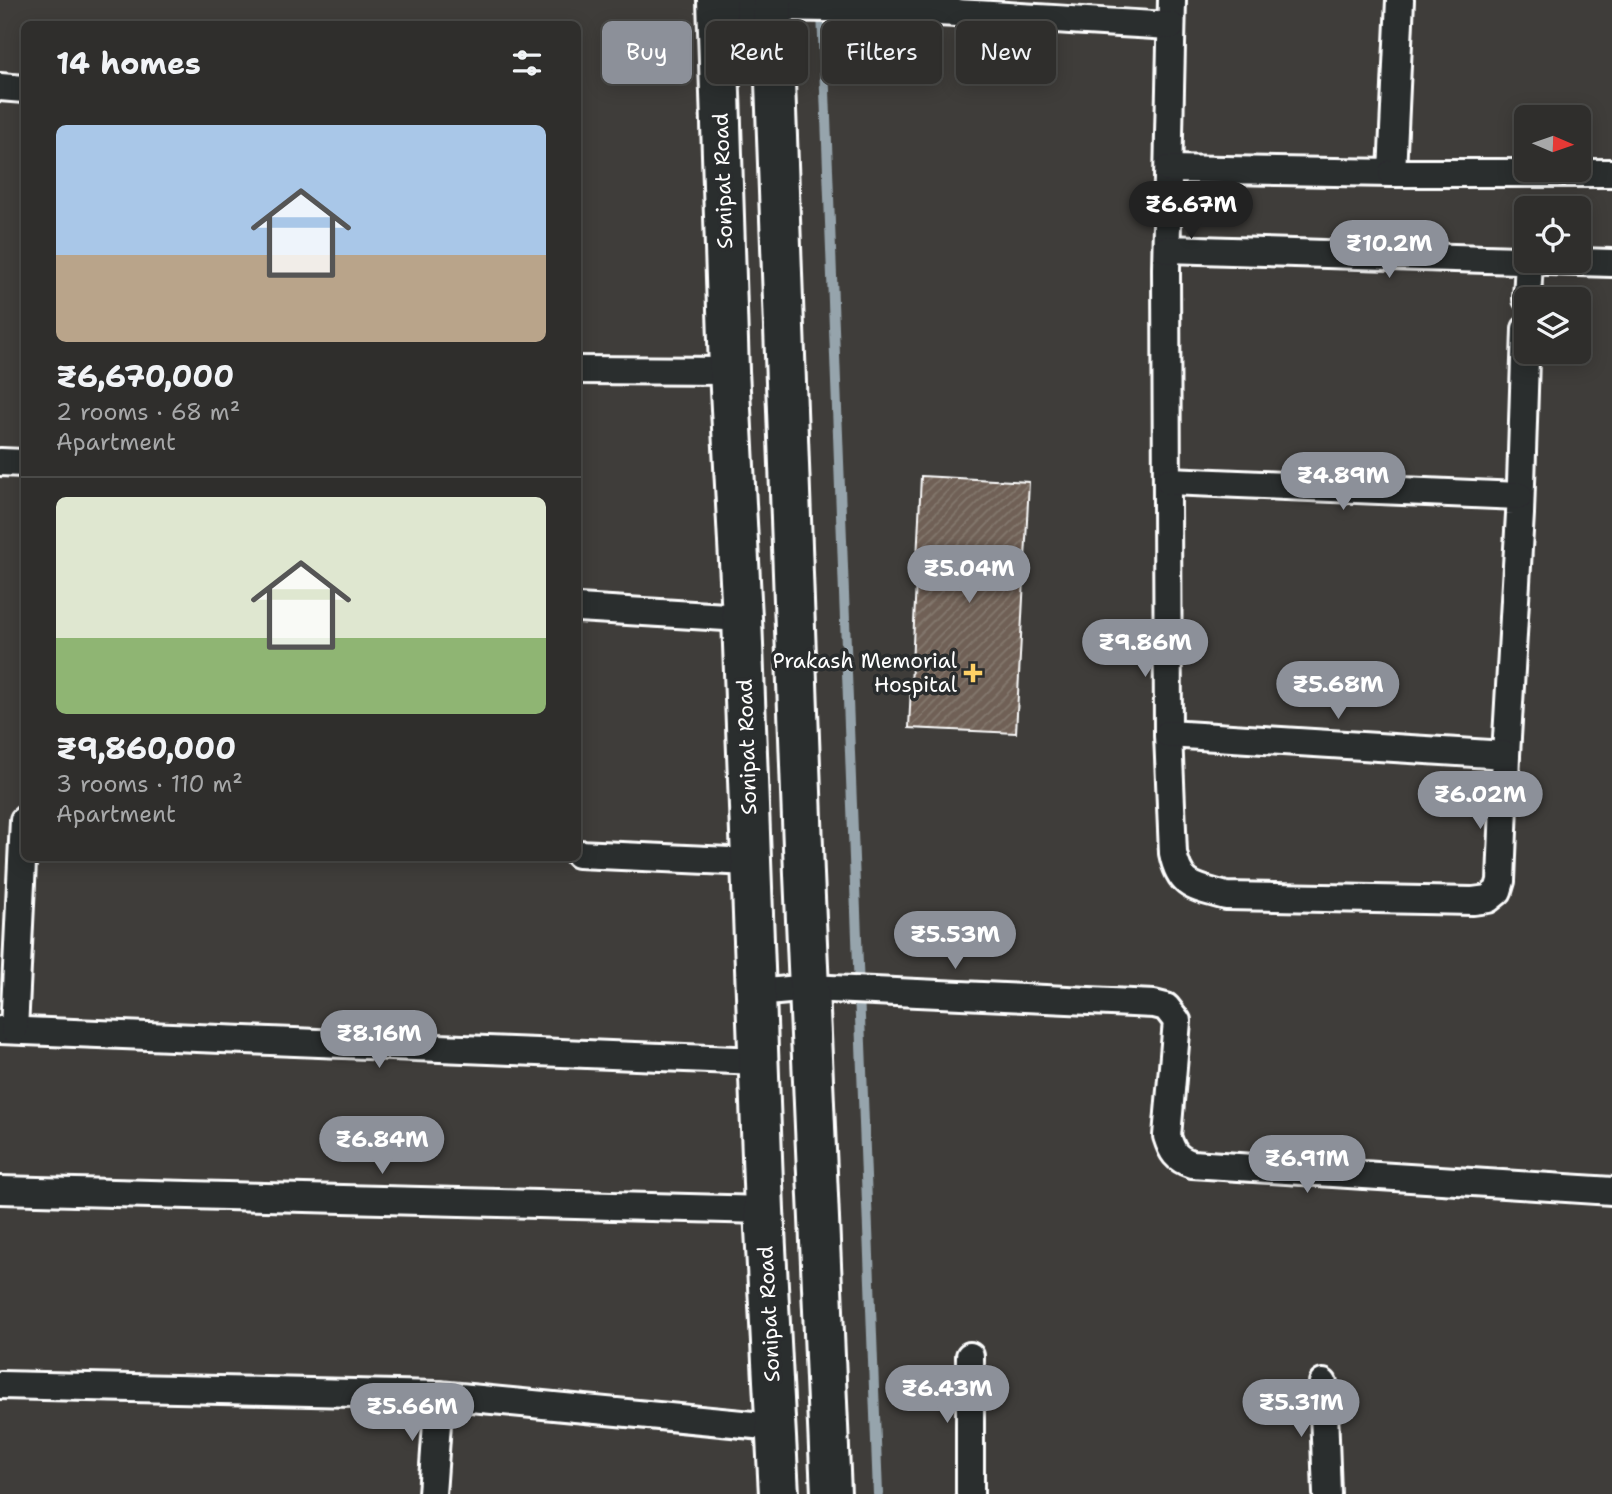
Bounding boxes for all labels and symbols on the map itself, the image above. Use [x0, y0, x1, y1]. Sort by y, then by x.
north arrow [1514, 105, 1591, 182]
street label: Sonipat Road [707, 112, 739, 250]
pin: ₹6.67M [1134, 182, 1248, 241]
pin: ₹10.2M [1332, 220, 1446, 280]
pin: ₹4.89M [1286, 452, 1400, 512]
pin: ₹5.04M [912, 546, 1026, 605]
pin: ₹9.86M [1088, 620, 1202, 679]
place label: Prakash Memorial Hospital [772, 647, 958, 699]
pin: ₹5.68M [1281, 662, 1395, 721]
marker: Prakash Memorial Hospital [963, 663, 983, 683]
street label: Sonipat Road [731, 678, 763, 816]
pin: ₹6.02M [1423, 772, 1537, 831]
pin: ₹5.53M [898, 912, 1012, 971]
pin: ₹8.16M [322, 1010, 436, 1070]
pin: ₹6.84M [325, 1116, 439, 1176]
pin: ₹6.91M [1250, 1136, 1364, 1195]
street label: Sonipat Road [751, 1245, 787, 1383]
pin: ₹6.43M [890, 1366, 1004, 1425]
pin: ₹5.31M [1244, 1380, 1358, 1439]
pin: ₹5.66M [355, 1384, 469, 1443]

